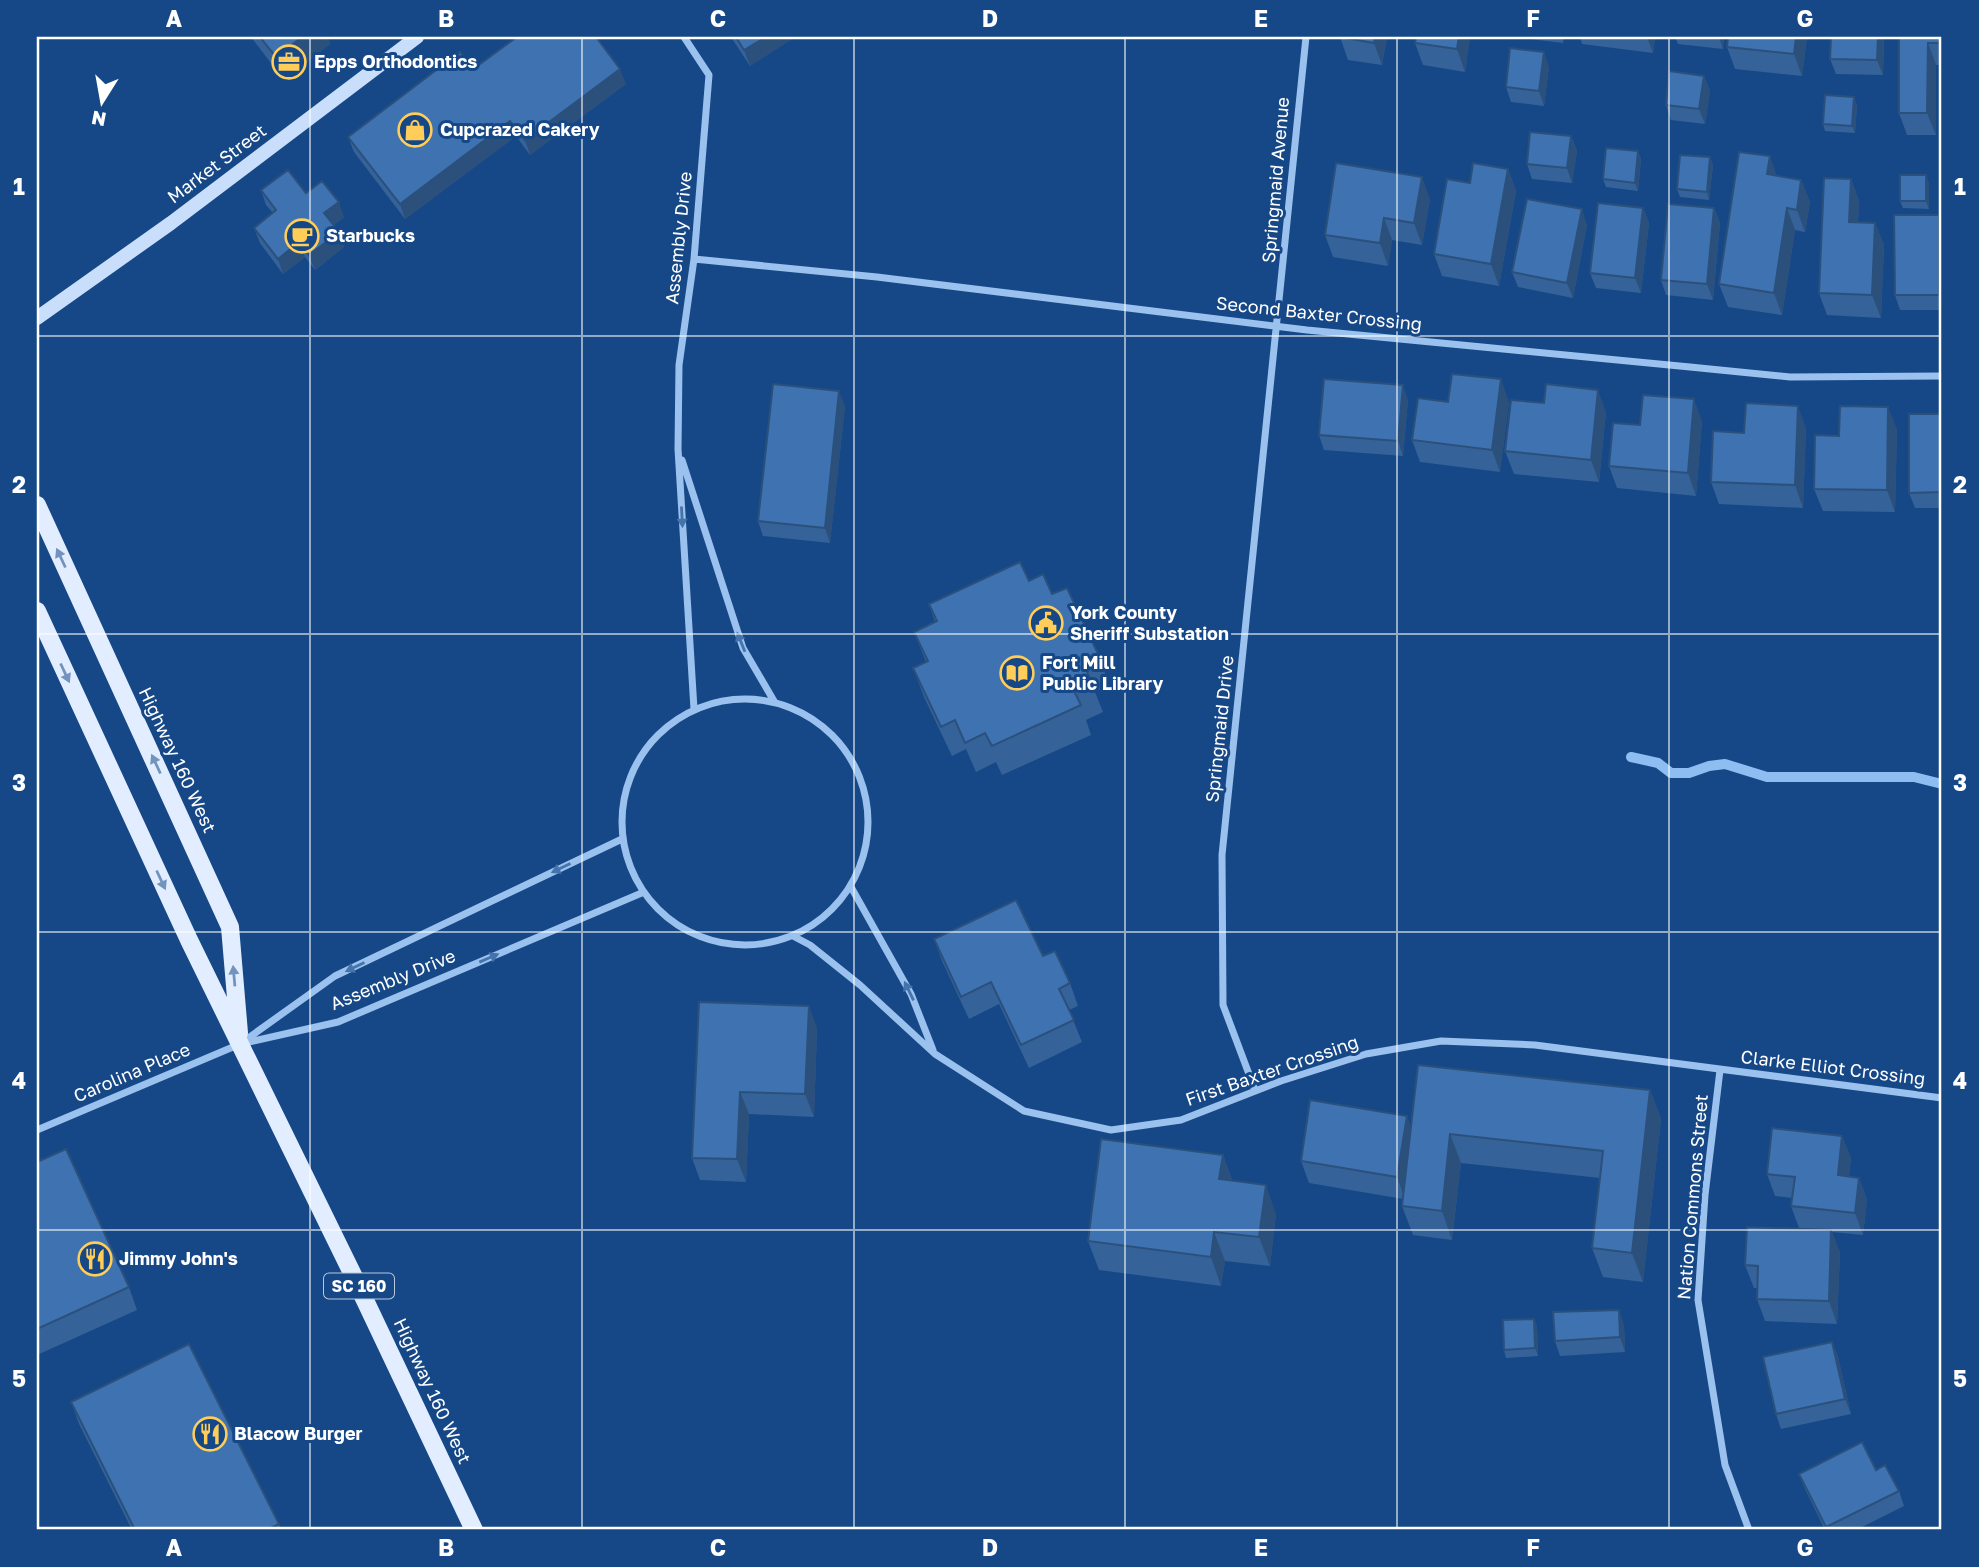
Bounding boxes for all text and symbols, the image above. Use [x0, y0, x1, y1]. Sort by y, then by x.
text: A [166, 4, 183, 32]
text: B [438, 4, 454, 32]
text: C [710, 4, 726, 32]
text: D [982, 4, 998, 32]
text: E [1254, 4, 1268, 32]
text: F [1526, 4, 1540, 32]
text: G [1797, 4, 1813, 32]
office icon: Epps Orthodontics [270, 43, 308, 81]
place label: Epps Orthodontics [314, 50, 477, 72]
north arrow [66, 66, 136, 136]
street label: Springmaid Avenue [1257, 96, 1293, 264]
text: N [89, 107, 108, 132]
shop icon: Cupcrazed Cakery [396, 111, 434, 149]
place label: Cupcrazed Cakery [440, 118, 600, 140]
street label: Market Street [163, 119, 270, 207]
street label: Assembly Drive [660, 171, 696, 305]
text: 1 [13, 172, 25, 200]
text: 1 [1954, 172, 1966, 200]
cafe icon: Starbucks [283, 217, 321, 255]
place label: Starbucks [326, 224, 415, 246]
street label: Second Baxter Crossing [1215, 291, 1423, 335]
text: 2 [12, 470, 26, 498]
text: 2 [1953, 470, 1967, 498]
one-way arrow [677, 507, 688, 529]
one-way arrow [55, 548, 67, 568]
place label: York County Sheriff Substation [1070, 601, 1229, 644]
public building icon: York County Sheriff Substation [1027, 604, 1065, 642]
one-way arrow [735, 632, 747, 652]
place label: Fort Mill Public Library [1042, 651, 1164, 694]
library icon: Fort Mill Public Library [998, 654, 1036, 692]
street label: Springmaid Drive [1200, 654, 1238, 803]
one-way arrow [59, 663, 71, 683]
street label: Highway 160 West [135, 683, 221, 836]
one-way arrow [150, 754, 161, 775]
text: 3 [12, 768, 26, 796]
text: 3 [1953, 768, 1967, 796]
one-way arrow [551, 863, 571, 874]
one-way arrow [155, 870, 167, 890]
street label: Assembly Drive [327, 944, 458, 1014]
one-way arrow [479, 952, 500, 963]
one-way arrow [345, 961, 365, 972]
one-way arrow [229, 964, 240, 986]
one-way arrow [904, 981, 915, 1001]
street label: First Baxter Crossing [1182, 1030, 1361, 1110]
street label: Carolina Place [70, 1038, 193, 1106]
street label: Clarke Elliot Crossing [1740, 1045, 1927, 1089]
text: 4 [12, 1066, 26, 1094]
text: 4 [1953, 1066, 1967, 1094]
street label: Nation Commons Street [1672, 1093, 1712, 1301]
restaurant icon: Jimmy John's [76, 1240, 114, 1278]
place label: Jimmy John's [119, 1247, 238, 1269]
road number: SC 160 [324, 1274, 394, 1298]
street label: Highway 160 West [390, 1314, 476, 1467]
text: 5 [12, 1364, 26, 1392]
text: 5 [1953, 1364, 1967, 1392]
restaurant icon: Blacow Burger [191, 1415, 229, 1453]
place label: Blacow Burger [234, 1422, 363, 1444]
text: A [166, 1533, 183, 1561]
text: B [438, 1533, 454, 1561]
text: C [710, 1533, 726, 1561]
text: D [982, 1533, 998, 1561]
text: E [1254, 1533, 1268, 1561]
text: F [1526, 1533, 1540, 1561]
text: G [1797, 1533, 1813, 1561]

